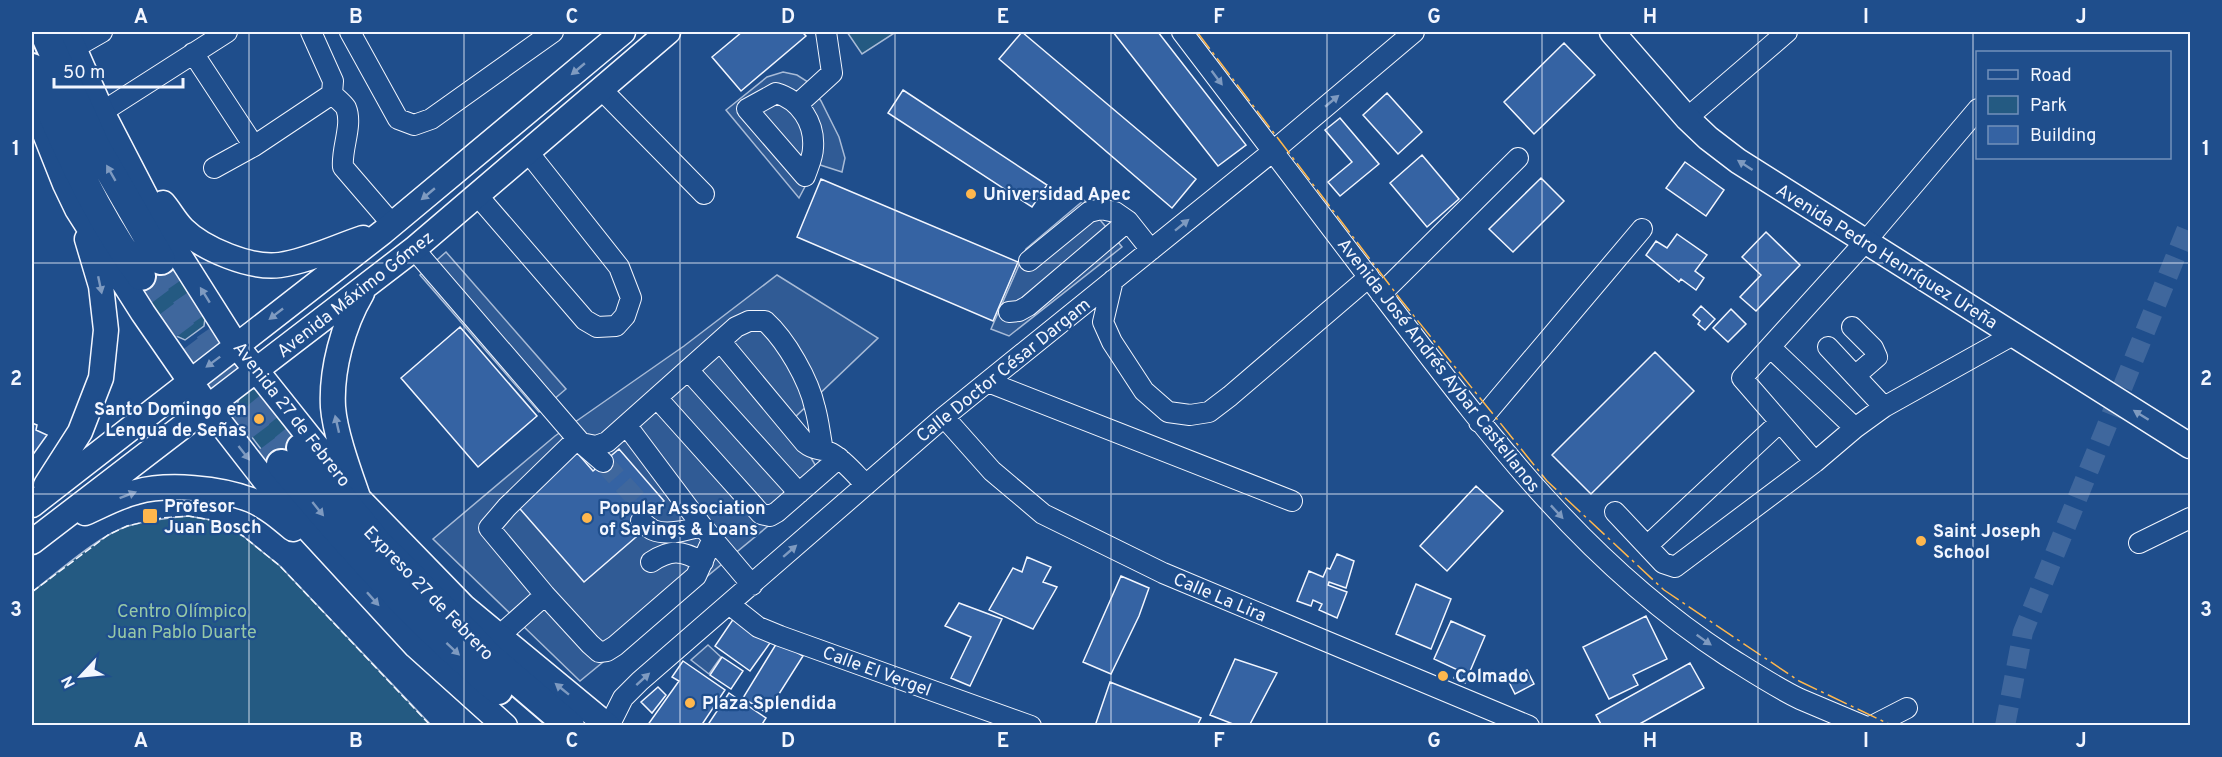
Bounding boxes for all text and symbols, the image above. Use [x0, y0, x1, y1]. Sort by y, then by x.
text: A [134, 5, 148, 31]
text: B [349, 5, 363, 31]
text: C [566, 5, 578, 31]
text: D [781, 5, 795, 31]
text: E [997, 5, 1009, 31]
text: F [1213, 5, 1225, 31]
text: G [1427, 5, 1441, 31]
text: H [1643, 5, 1657, 31]
text: I [1863, 5, 1869, 31]
text: J [2075, 5, 2087, 31]
scale bar [54, 51, 183, 89]
legend [1976, 51, 2171, 159]
text: 50 m [63, 62, 105, 85]
one-way arrow [571, 62, 586, 75]
text: Road [2030, 65, 2072, 88]
one-way arrow [1211, 70, 1223, 86]
one-way arrow [1324, 95, 1339, 108]
text: Park [2030, 95, 2067, 118]
text: Building [2030, 125, 2096, 148]
text: 1 [12, 137, 20, 163]
text: 1 [2202, 137, 2210, 163]
one-way arrow [1737, 160, 1753, 171]
one-way arrow [106, 164, 116, 181]
street label: Avenida Pedro Henríquez Ureña [1771, 179, 2001, 335]
place label: Universidad Apec [983, 184, 1131, 207]
one-way arrow [421, 187, 436, 199]
marker: Universidad Apec [964, 187, 978, 201]
one-way arrow [1174, 218, 1190, 231]
street label: Avenida Máximo Gómez [273, 227, 439, 364]
street label: Avenida José Andrés Aybar Castellanos [1331, 234, 1544, 498]
one-way arrow [95, 275, 105, 294]
one-way arrow [200, 287, 211, 303]
street label: Calle Doctor César Dargam [912, 294, 1096, 449]
one-way arrow [268, 308, 283, 320]
street label: Avenida 27 de Febrero [227, 338, 355, 492]
one-way arrow [206, 356, 221, 368]
text: 2 [10, 367, 22, 393]
text: 2 [2200, 367, 2212, 393]
place label: Santo Domingo en Lengua de Señas [94, 399, 247, 443]
one-way arrow [2133, 410, 2149, 421]
marker: Santo Domingo en Lengua de Señas [252, 412, 266, 426]
one-way arrow [332, 414, 341, 433]
one-way arrow [238, 445, 251, 461]
one-way arrow [119, 490, 137, 499]
place label: Profesor Juan Bosch [164, 496, 262, 540]
place label: Popular Association of Savings & Loans [599, 498, 766, 542]
one-way arrow [311, 501, 324, 516]
one-way arrow [1550, 505, 1564, 520]
marker: Profesor Juan Bosch [141, 507, 159, 525]
marker: Popular Association of Savings & Loans [580, 511, 594, 525]
place label: Saint Joseph School [1933, 521, 2041, 565]
street label: Expreso 27 de Febrero [358, 522, 498, 666]
marker: Saint Joseph School [1914, 534, 1928, 548]
one-way arrow [782, 545, 797, 558]
street label: Calle La Lira [1169, 568, 1269, 628]
one-way arrow [366, 591, 379, 606]
text: 3 [10, 598, 22, 624]
text: 3 [2200, 598, 2212, 624]
park label: Centro Olímpico Juan Pablo Duarte [107, 601, 257, 645]
one-way arrow [1696, 634, 1712, 646]
one-way arrow [445, 642, 460, 655]
street label: Calle El Vergel [819, 642, 934, 703]
north arrow [51, 646, 111, 706]
place label: Colmado [1455, 666, 1528, 689]
marker: Colmado [1436, 669, 1450, 683]
text: N [58, 672, 81, 691]
one-way arrow [635, 673, 650, 686]
one-way arrow [555, 683, 570, 695]
place label: Plaza Splendida [702, 693, 836, 716]
marker: Plaza Splendida [683, 696, 697, 710]
text: A [134, 729, 148, 755]
text: B [349, 729, 363, 755]
text: C [566, 729, 578, 755]
text: D [781, 729, 795, 755]
text: E [997, 729, 1009, 755]
text: F [1213, 729, 1225, 755]
text: G [1427, 729, 1441, 755]
text: H [1643, 729, 1657, 755]
text: I [1863, 729, 1869, 755]
text: J [2075, 729, 2087, 755]

